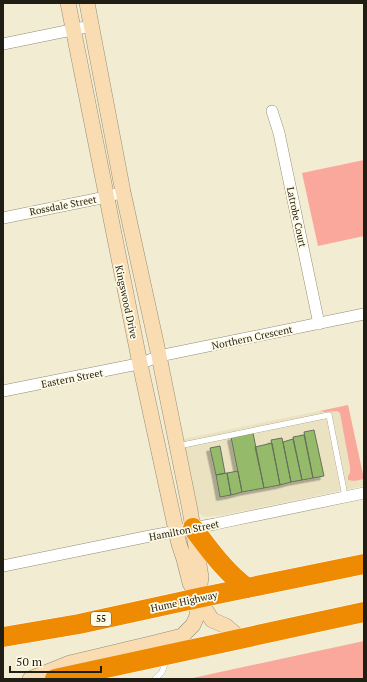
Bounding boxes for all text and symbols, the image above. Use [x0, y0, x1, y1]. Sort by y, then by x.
street label: Latrobe Court [284, 186, 309, 249]
street label: Rossdale Street [28, 193, 98, 218]
street label: Kingswood Drive [112, 264, 141, 340]
street label: Northern Crescent [210, 323, 294, 352]
street label: Eastern Street [40, 366, 104, 391]
street label: Hamilton Street [148, 517, 221, 544]
street label: Hume Highway [150, 588, 220, 615]
road number: 55 [91, 612, 111, 626]
scale bar [10, 648, 101, 674]
text: 50 m [16, 654, 43, 669]

